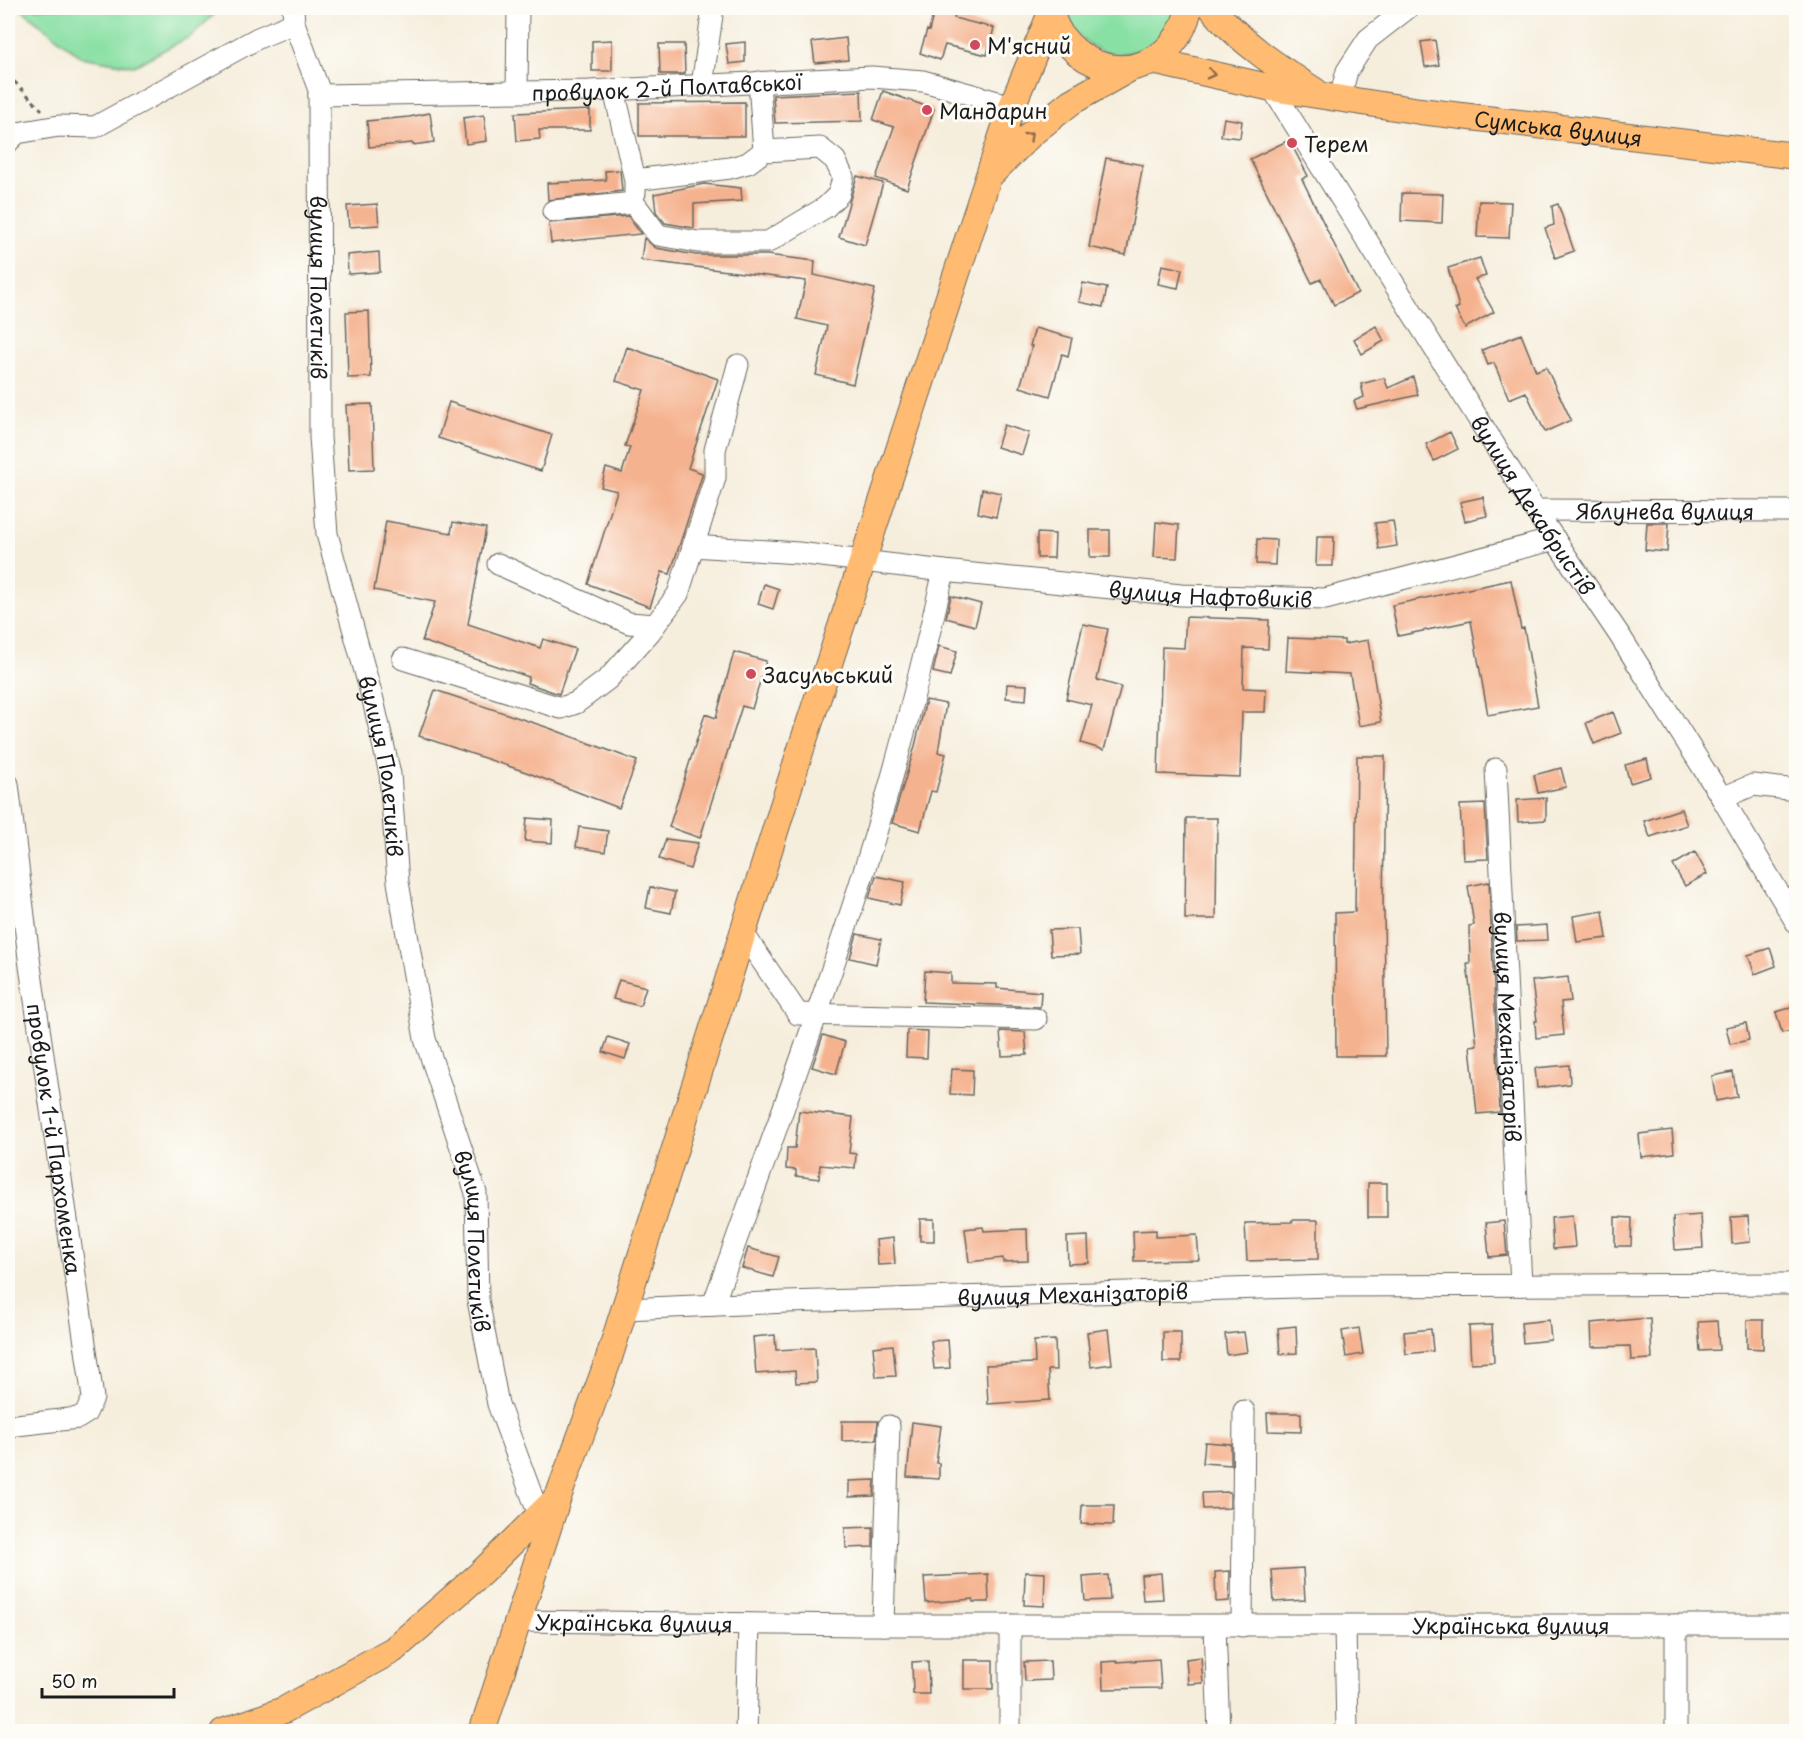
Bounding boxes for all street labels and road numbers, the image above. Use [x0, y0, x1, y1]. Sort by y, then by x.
street label: провулок 2-й Полтавської [531, 64, 804, 108]
street label: Сумська вулиця [1472, 102, 1644, 153]
street label: вулиця Полетиків [303, 195, 336, 379]
street label: вулиця Декабристів [1463, 409, 1604, 601]
street label: Яблунева вулиця [1576, 494, 1754, 527]
street label: вулиця Нафтовиків [1107, 572, 1313, 615]
street label: вулиця Полетиків [351, 672, 412, 858]
street label: вулиця Механізаторів [1487, 911, 1530, 1143]
street label: провулок 1-й Пархоменка [20, 1001, 91, 1277]
street label: вулиця Полетиків [447, 1145, 500, 1335]
street label: вулиця Механізаторів [957, 1274, 1189, 1313]
street label: Українська вулиця [535, 1605, 733, 1640]
street label: Українська вулиця [1412, 1609, 1610, 1641]

